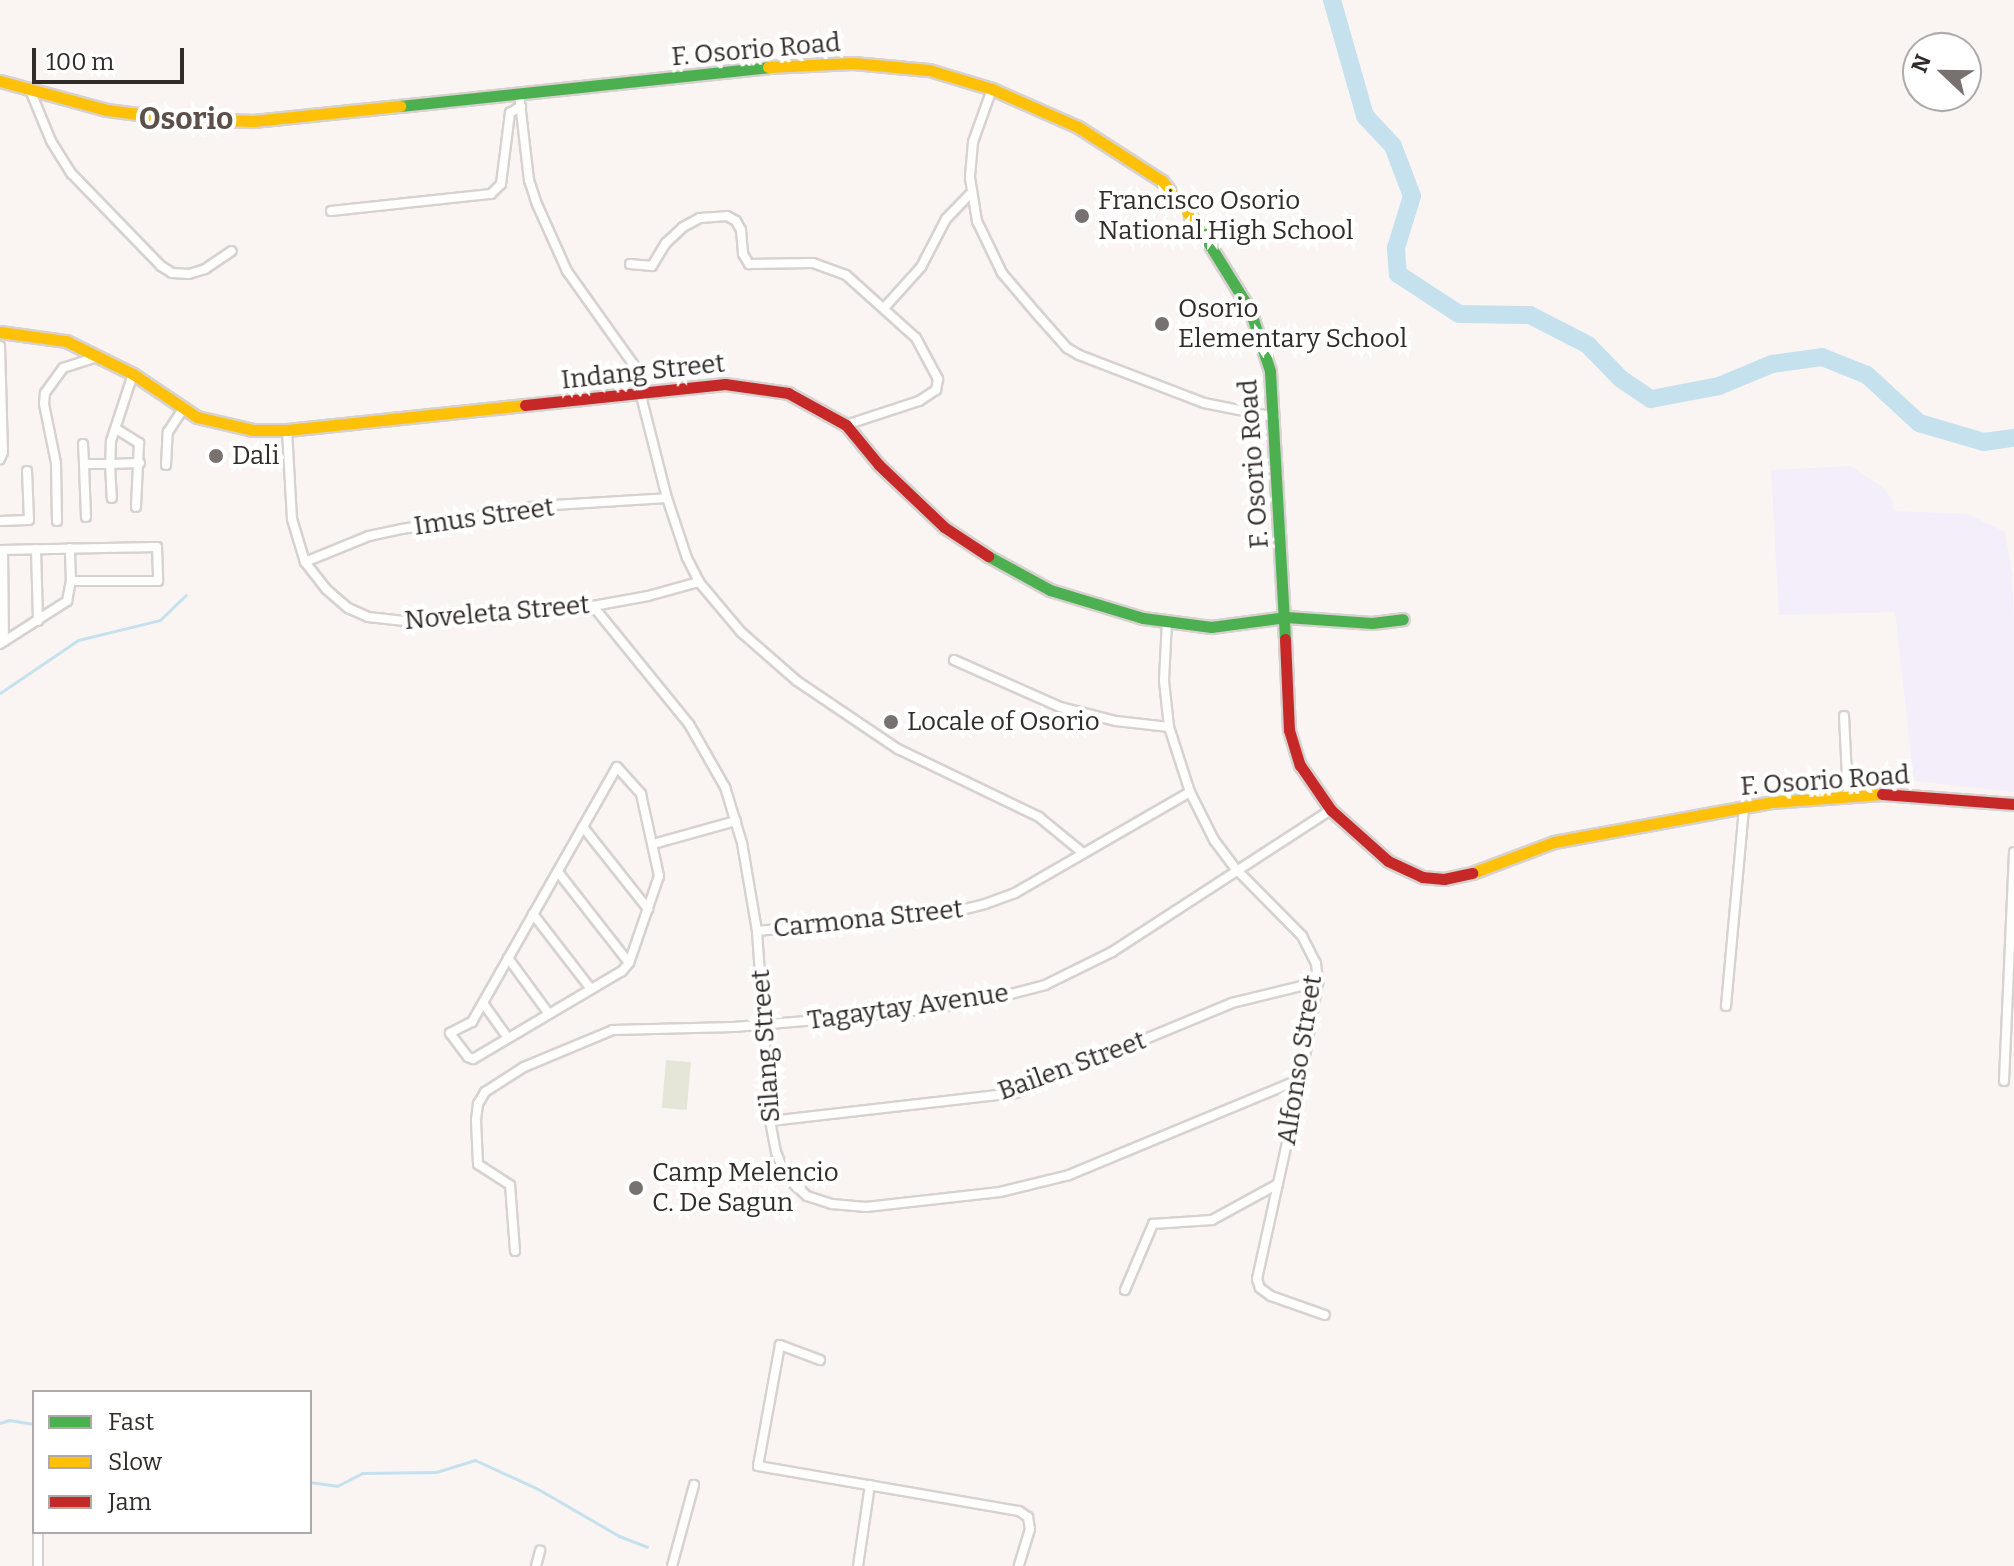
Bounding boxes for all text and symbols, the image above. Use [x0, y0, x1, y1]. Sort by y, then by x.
street label: F. Osorio Road [670, 27, 842, 73]
scale bar [36, 32, 188, 82]
north arrow [1902, 32, 1982, 112]
text: 100 m [46, 48, 114, 76]
text: N [1905, 51, 1937, 77]
district label: Osorio [139, 101, 233, 137]
place label: Francisco Osorio National High School [1098, 185, 1354, 246]
marker: Francisco Osorio National High School [1073, 207, 1091, 225]
place label: Osorio Elementary School [1178, 293, 1407, 354]
marker: Osorio Elementary School [1153, 315, 1171, 333]
street label: Indang Street [560, 348, 726, 396]
street label: F. Osorio Road [1233, 378, 1275, 550]
place label: Dali [232, 440, 280, 472]
marker: Dali [207, 447, 225, 465]
street label: Imus Street [412, 492, 556, 542]
street label: Noveleta Street [403, 589, 591, 637]
place label: Locale of Osorio [907, 706, 1100, 738]
marker: Locale of Osorio [882, 713, 900, 731]
street label: F. Osorio Road [1739, 760, 1911, 802]
street label: Carmona Street [772, 894, 964, 944]
street label: Silang Street [745, 968, 787, 1124]
street label: Alfonso Street [1271, 973, 1329, 1147]
street label: Tagaytay Avenue [806, 977, 1010, 1037]
street label: Bailen Street [994, 1025, 1150, 1107]
place label: Camp Melencio C. De Sagun [652, 1157, 839, 1218]
marker: Camp Melencio C. De Sagun [627, 1179, 645, 1197]
legend [32, 1390, 312, 1534]
text: Fast [108, 1408, 154, 1436]
text: Slow [108, 1448, 162, 1476]
text: Jam [108, 1488, 151, 1516]

